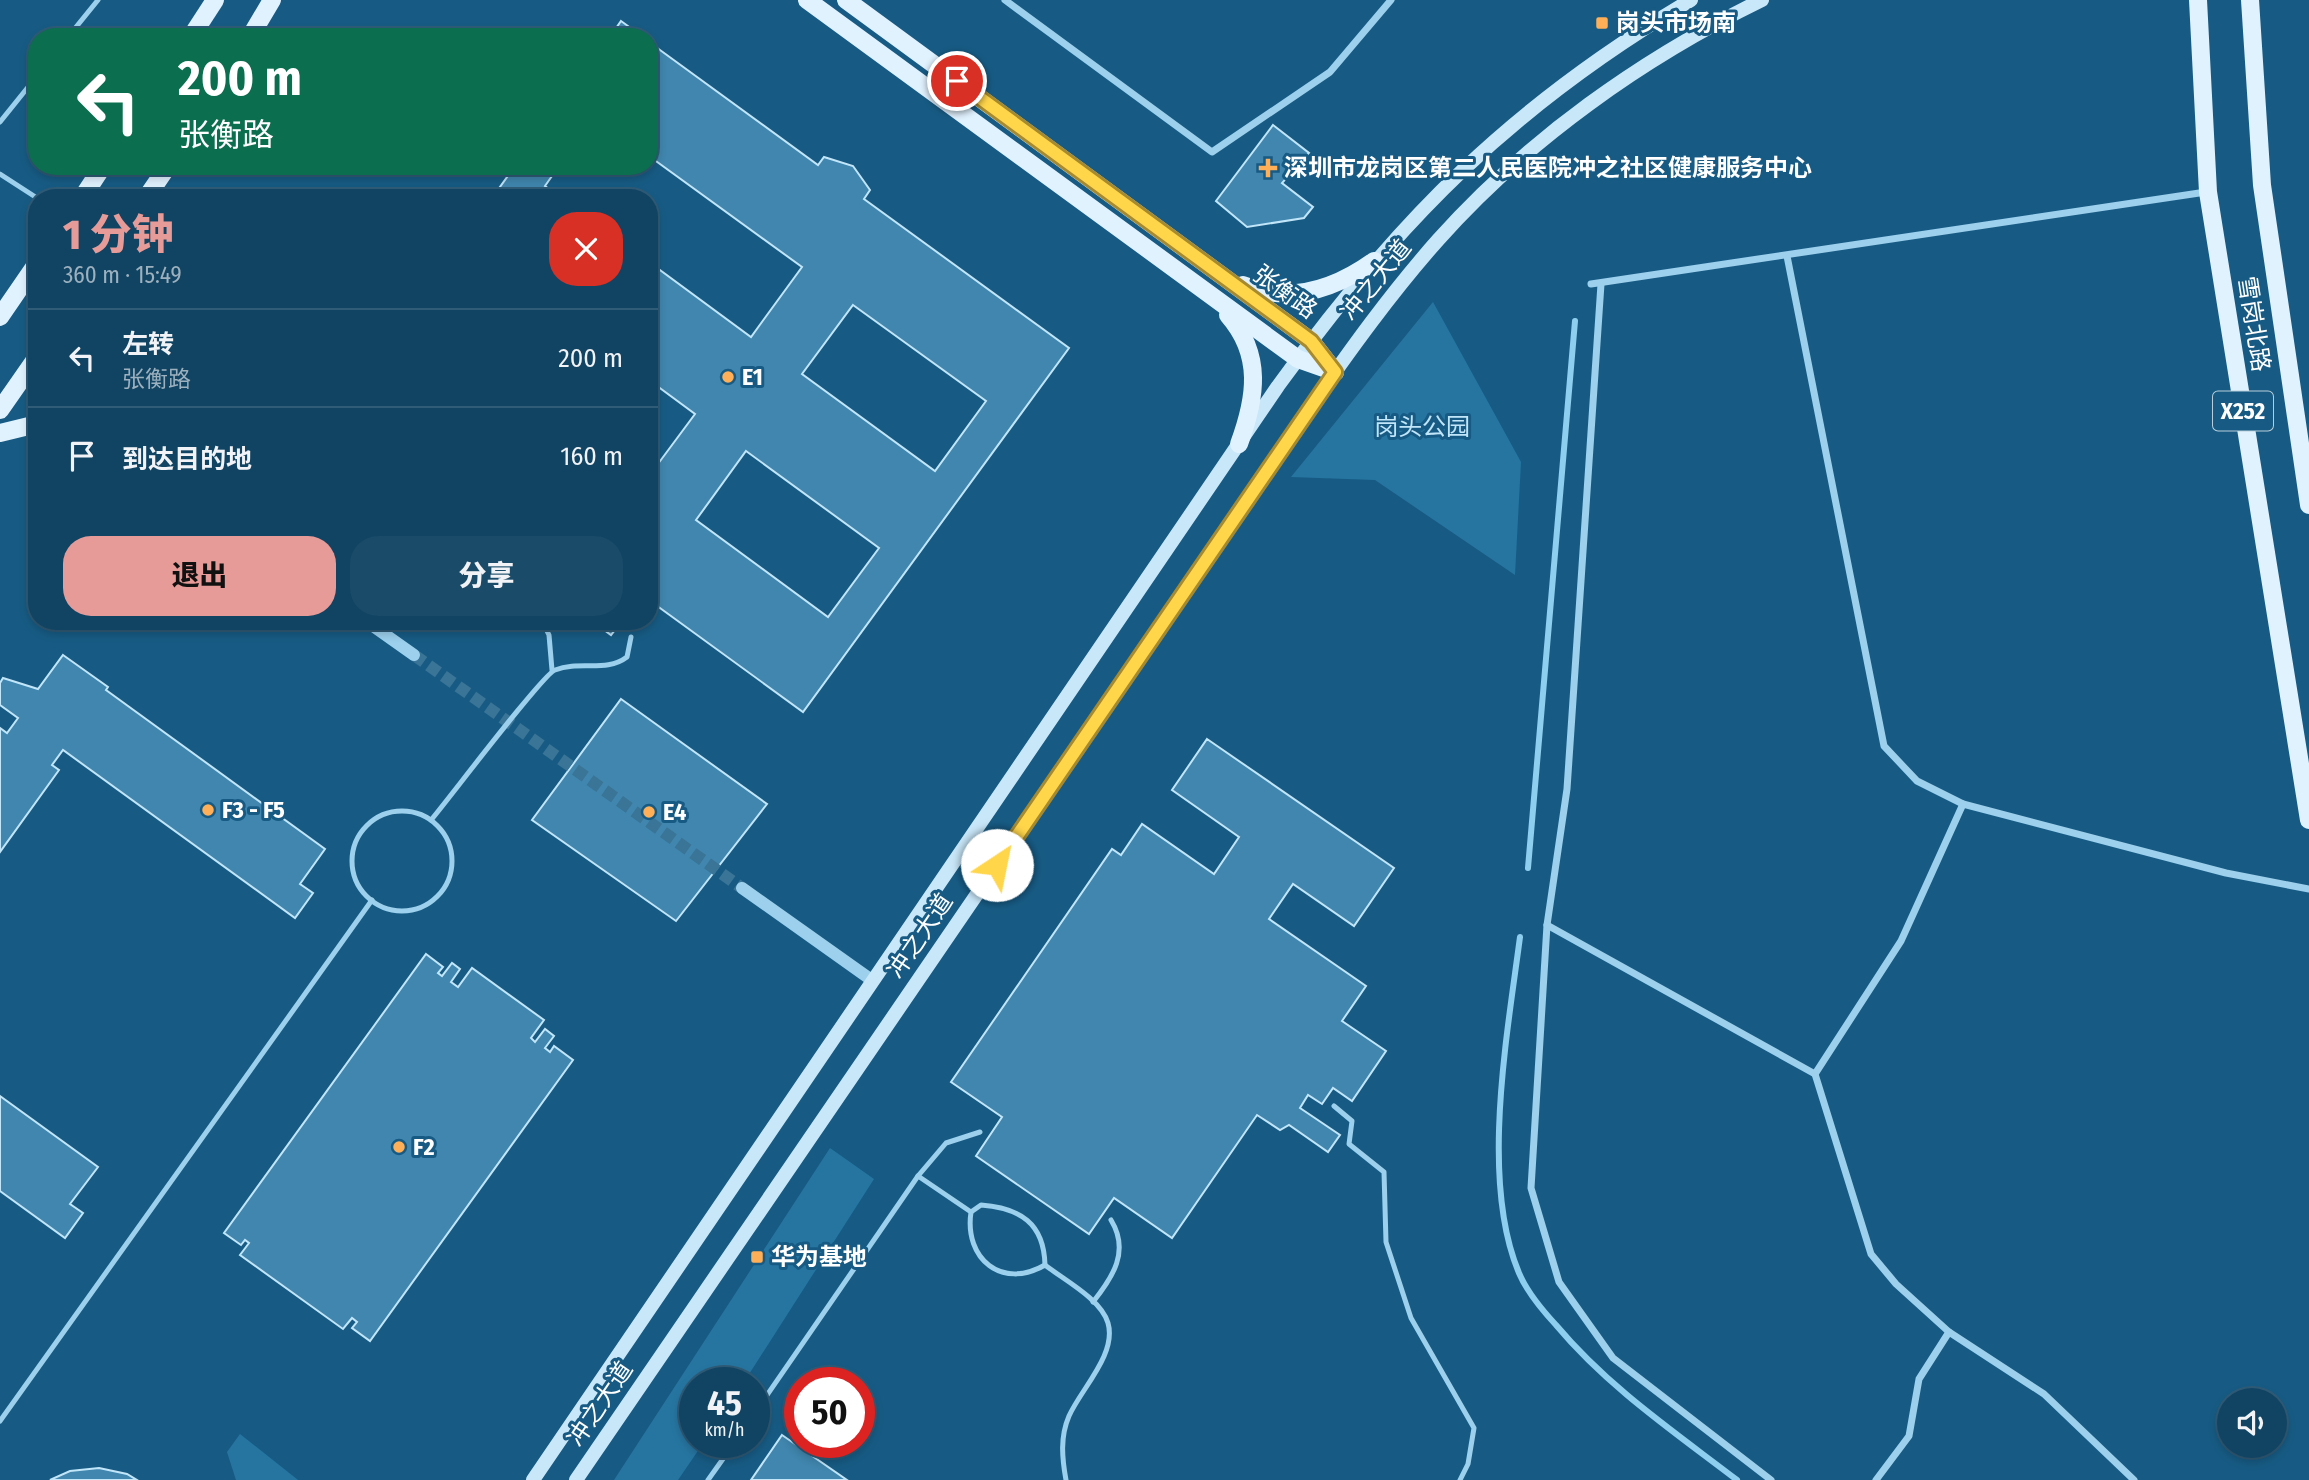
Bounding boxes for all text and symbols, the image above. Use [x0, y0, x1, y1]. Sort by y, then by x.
place label: 岗头市场南 [1616, 9, 1736, 37]
marker: 岗头市场南 [1594, 15, 1610, 31]
text: 200 m [178, 49, 302, 108]
pin [927, 51, 987, 111]
icon: left [63, 56, 154, 147]
icon: arrive [938, 62, 976, 100]
text: 张衡路 [178, 116, 274, 154]
place label: 深圳市龙岗区第二人民医院冲之社区健康服务中心 [1284, 154, 1812, 182]
marker: 深圳市龙岗区第二人民医院冲之社区健康服务中心 [1258, 158, 1278, 178]
text: 1 分钟 [63, 210, 174, 260]
button: close [549, 212, 623, 286]
street label: 冲之大道 [1335, 234, 1417, 326]
street label: 张衡路 [1248, 260, 1322, 324]
text: 360 m · 15:49 [63, 261, 182, 289]
street label: 雪岗北路 [2233, 274, 2275, 374]
text: 左转 [122, 329, 174, 360]
icon: left [63, 339, 101, 377]
text: 200 m [558, 343, 623, 374]
place label: E1 [742, 363, 763, 391]
text: 张衡路 [122, 365, 191, 393]
marker: E1 [720, 369, 736, 385]
road number: X252 [2213, 392, 2273, 430]
park label: 岗头公园 [1374, 413, 1470, 441]
icon: arrive [63, 437, 101, 475]
text: 160 m [560, 441, 623, 472]
text: 到达目的地 [122, 444, 252, 475]
button: 退出 [63, 536, 336, 616]
button: 分享 [350, 536, 623, 616]
place label: F3 - F5 [222, 796, 285, 824]
place label: E4 [663, 798, 686, 826]
marker: F3 - F5 [200, 802, 216, 818]
marker: E4 [641, 804, 657, 820]
position arrow [960, 828, 1034, 902]
street label: 冲之大道 [882, 888, 958, 984]
place label: F2 [413, 1133, 435, 1161]
marker: F2 [391, 1139, 407, 1155]
place label: 华为基地 [771, 1243, 867, 1271]
marker: 华为基地 [749, 1249, 765, 1265]
street label: 冲之大道 [562, 1356, 638, 1452]
speed limit sign: 50 [784, 1367, 875, 1458]
text: 45 [707, 1382, 742, 1424]
map controls [2217, 1388, 2287, 1458]
button: sound [2217, 1388, 2287, 1458]
text: km/h [704, 1419, 745, 1441]

